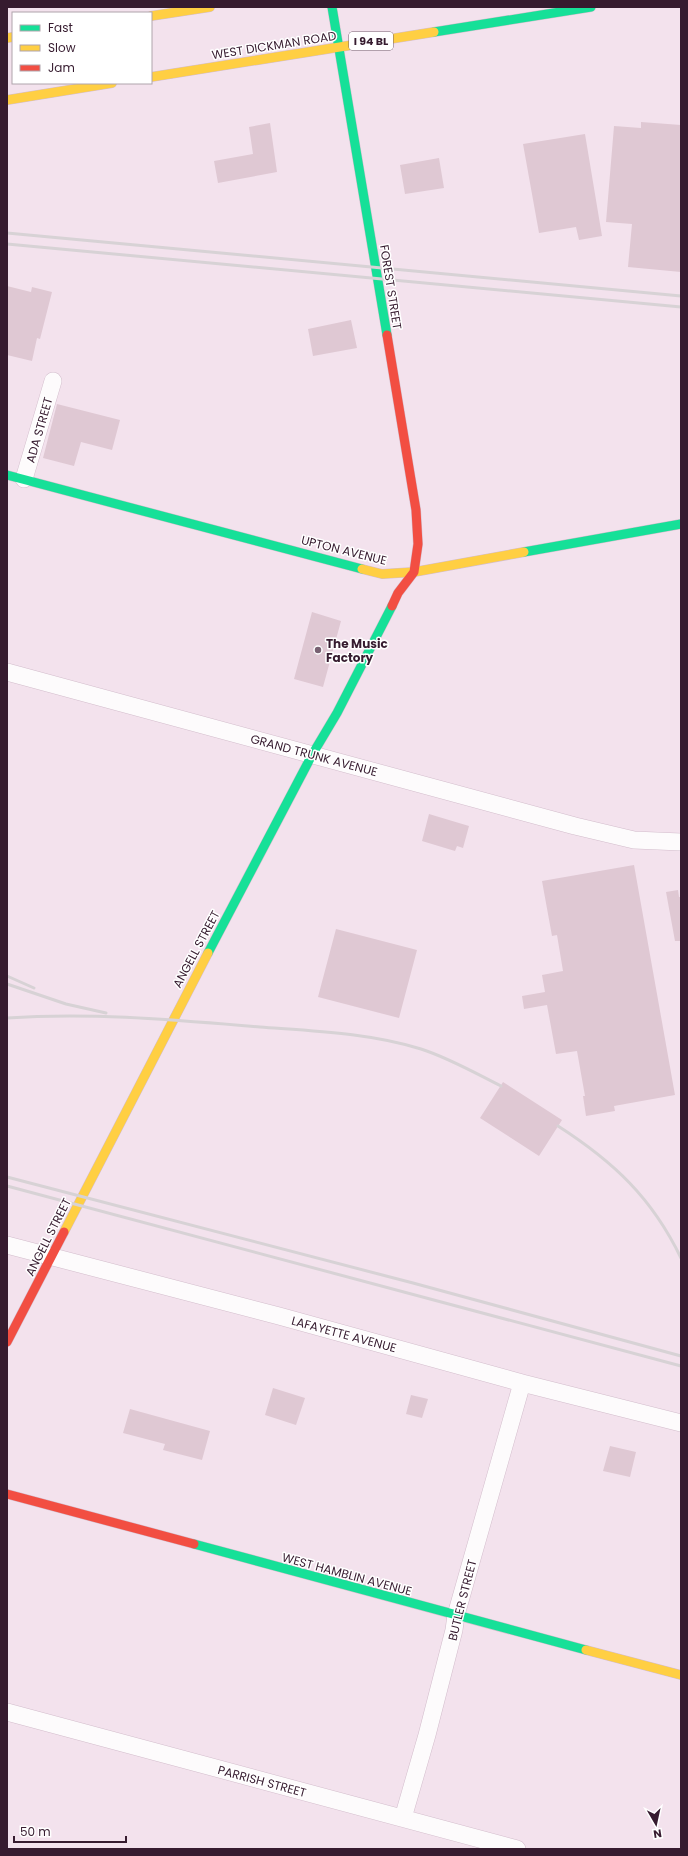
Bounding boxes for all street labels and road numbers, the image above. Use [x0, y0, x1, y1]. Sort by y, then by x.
street label: WEST DICKMAN ROAD [211, 27, 337, 63]
road number: I 94 BL [349, 32, 393, 50]
street label: FOREST STREET [376, 244, 406, 331]
street label: ADA STREET [22, 395, 57, 465]
street label: UPTON AVENUE [299, 531, 389, 569]
street label: GRAND TRUNK AVENUE [249, 730, 379, 780]
street label: ANGELL STREET [168, 907, 224, 991]
street label: ANGELL STREET [21, 1195, 75, 1279]
street label: LAFAYETTE AVENUE [290, 1312, 398, 1356]
street label: WEST HAMBLIN AVENUE [280, 1549, 414, 1599]
street label: BUTLER STREET [444, 1557, 480, 1643]
street label: PARRISH STREET [216, 1761, 309, 1801]

